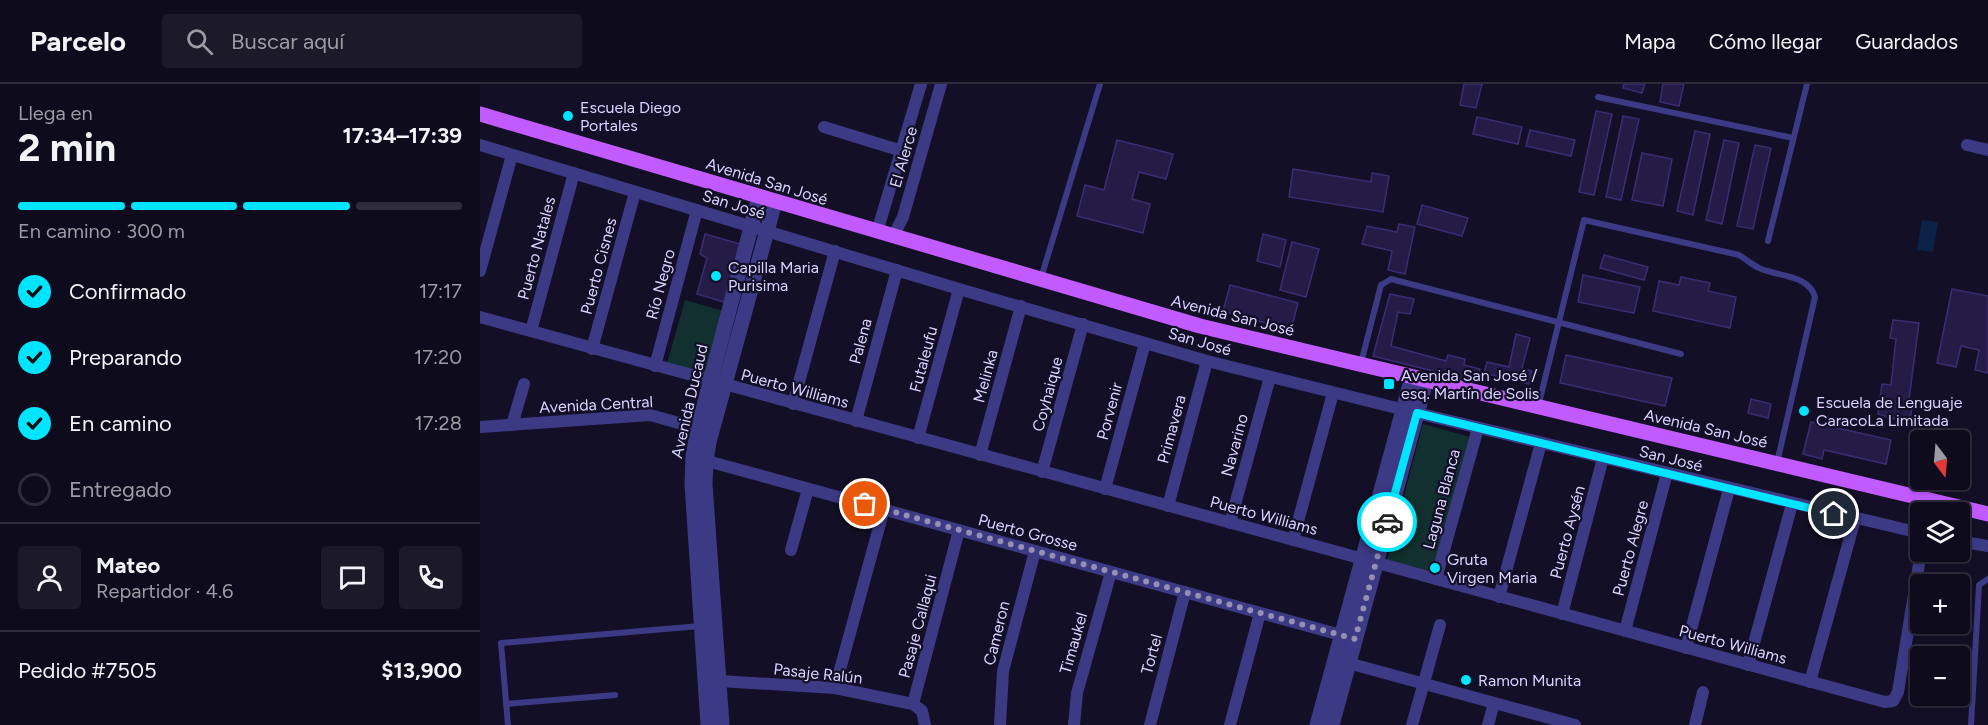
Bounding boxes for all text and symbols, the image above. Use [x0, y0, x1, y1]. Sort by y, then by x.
search box [162, 14, 582, 68]
text: Parcelo [30, 24, 126, 58]
icon: search [183, 25, 216, 58]
text: Buscar aquí [231, 28, 344, 55]
text: Mapa [1624, 29, 1676, 54]
text: Cómo llegar [1709, 29, 1822, 54]
text: Guardados [1855, 29, 1958, 54]
place label: Escuela Diego Portales [580, 98, 681, 135]
text: Llega en [18, 101, 93, 125]
marker: Escuela Diego Portales [561, 109, 575, 123]
text: 17:34–17:39 [342, 122, 462, 149]
text: 2 min [18, 124, 116, 171]
street label: El Alerce [886, 124, 921, 190]
street label: Avenida San José [704, 153, 830, 209]
street label: San José [700, 185, 768, 223]
street label: Puerto Natales [514, 195, 559, 302]
street label: Puerto Cisnes [576, 216, 621, 317]
text: En camino · 300 m [18, 219, 185, 243]
street label: Río Negro [642, 247, 679, 321]
place label: Capilla Maria Purisima [728, 258, 819, 295]
marker: Capilla Maria Purisima [709, 269, 723, 283]
icon: check [18, 275, 51, 308]
text: Confirmado [69, 278, 186, 305]
text: 17:17 [419, 279, 462, 303]
street label: Avenida San José [1169, 290, 1297, 340]
street label: Palena [845, 316, 876, 366]
street label: San José [1166, 323, 1234, 359]
street label: Futaleufu [906, 324, 941, 394]
icon: check [18, 341, 51, 374]
street label: Avenida Ducaud [667, 342, 712, 460]
text: Preparando [69, 344, 182, 371]
text: 17:20 [414, 345, 462, 369]
street label: Melinka [969, 348, 1002, 405]
street label: Coyhaique [1028, 354, 1067, 434]
street label: Puerto Williams [739, 365, 851, 412]
place label: Avenida San José / esq. Martín de Solis [1401, 366, 1539, 403]
marker: Avenida San José / esq. Martín de Solis [1382, 377, 1396, 391]
street label: Porvenir [1093, 380, 1126, 442]
street label: Avenida Central [539, 392, 653, 417]
street label: Primavera [1153, 393, 1190, 466]
place label: Escuela de Lenguaje CaracoLa Limitada [1816, 393, 1963, 430]
marker: Escuela de Lenguaje CaracoLa Limitada [1797, 404, 1811, 418]
street label: Avenida San José [1642, 405, 1770, 452]
icon: check [18, 407, 51, 440]
text: En camino [69, 410, 172, 437]
text: 17:28 [414, 411, 462, 435]
street label: Navarino [1217, 412, 1252, 479]
north arrow [1910, 430, 1970, 490]
map controls [1910, 430, 1970, 706]
street label: San José [1637, 441, 1705, 476]
street label: Laguna Blanca [1419, 447, 1464, 551]
text: Entregado [69, 476, 172, 503]
pin [839, 478, 890, 529]
street label: Puerto Aysén [1546, 483, 1589, 581]
icon: bag [848, 487, 881, 520]
pin [1808, 488, 1859, 539]
street label: Puerto Williams [1208, 492, 1320, 539]
courier [1357, 492, 1417, 552]
icon: home [1817, 497, 1850, 530]
street label: Puerto Alegre [1609, 498, 1652, 598]
button: layers [1910, 502, 1970, 562]
icon: car [1371, 506, 1404, 539]
street label: Puerto Grosse [976, 510, 1080, 555]
button: person [18, 546, 81, 609]
button: chat [321, 546, 384, 609]
button: phone [399, 546, 462, 609]
place label: Gruta Virgen Maria [1447, 550, 1537, 587]
text: Mateo [96, 552, 160, 579]
marker: Gruta Virgen Maria [1428, 561, 1442, 575]
street label: Pasaje Callaqui [895, 572, 940, 680]
button: + [1910, 574, 1970, 634]
text: Repartidor · 4.6 [96, 579, 233, 603]
street label: Cameron [979, 599, 1014, 667]
street label: Timaukel [1056, 610, 1091, 676]
street label: Puerto Williams [1677, 621, 1789, 668]
street label: Tortel [1137, 632, 1166, 676]
button: − [1910, 646, 1970, 706]
text: Pedido #7505 [18, 657, 157, 684]
text: $13,900 [381, 657, 462, 684]
street label: Pasaje Ralún [772, 659, 863, 688]
place label: Ramon Munita [1478, 671, 1581, 690]
marker: Ramon Munita [1459, 673, 1473, 687]

